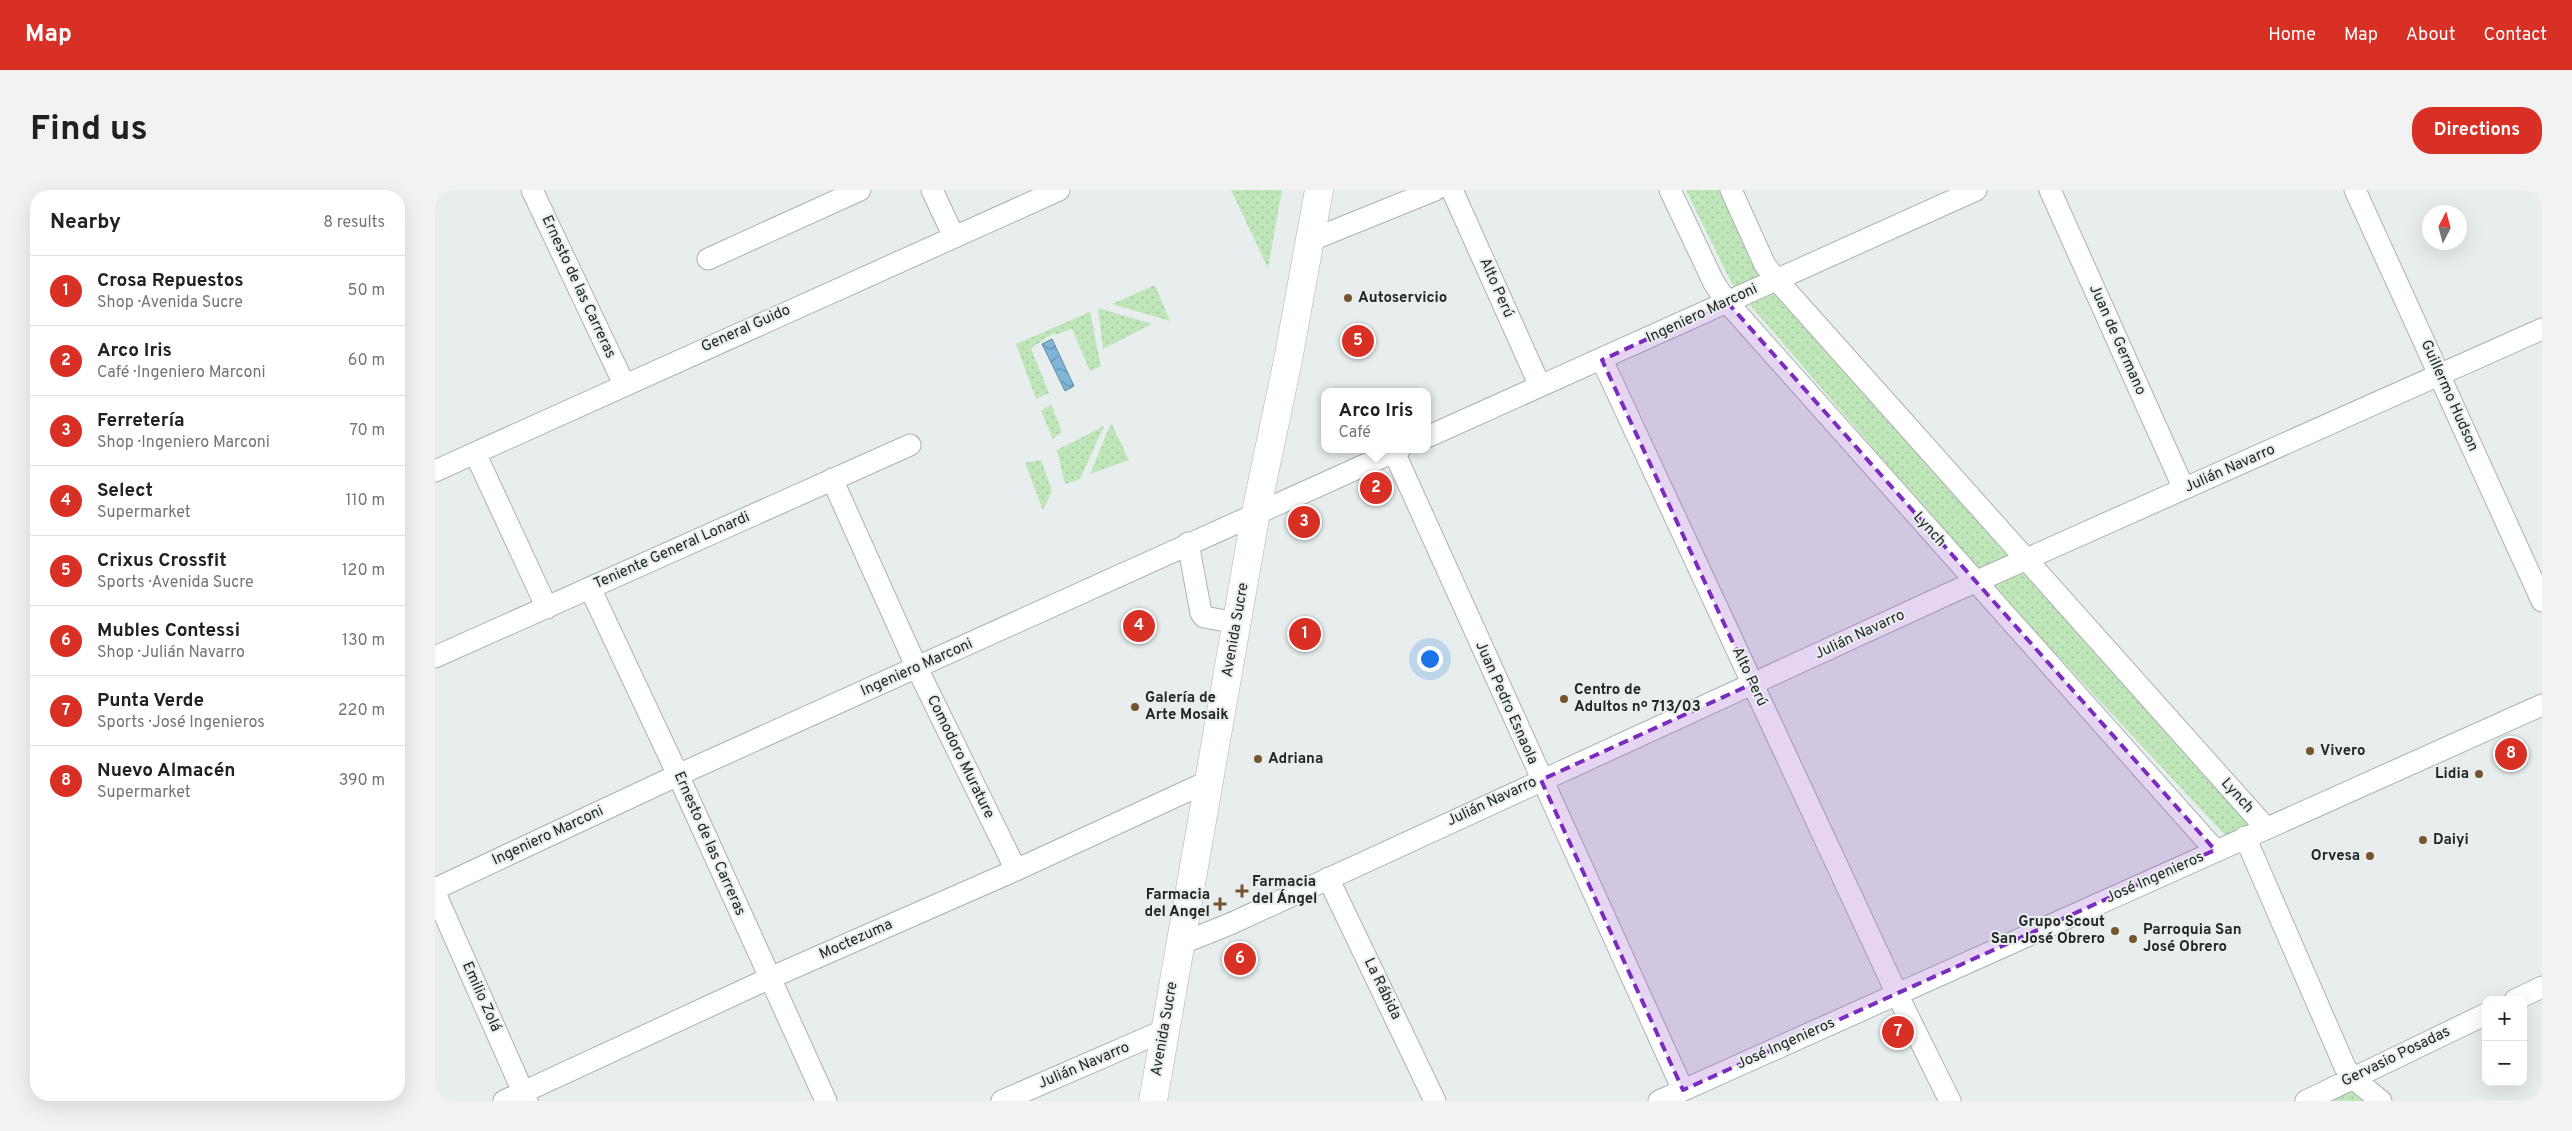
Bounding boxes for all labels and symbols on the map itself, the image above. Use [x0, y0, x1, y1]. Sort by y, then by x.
north arrow [2422, 205, 2467, 250]
street label: Ernesto de las Carreras [536, 212, 620, 362]
street label: Alto Perú [1474, 255, 1518, 321]
street label: Ingeniero Marconi [1643, 280, 1761, 348]
street label: Juan de Germano [2084, 282, 2150, 398]
place label: Autoservicio [1358, 289, 1447, 308]
marker: Autoservicio [1342, 292, 1354, 304]
street label: General Guido [698, 301, 794, 357]
pin: 5 [1342, 322, 1374, 360]
street label: Guillermo Hudson [2416, 337, 2482, 455]
street label: Julián Navarro [2182, 441, 2278, 497]
pin: 2 [1360, 469, 1392, 507]
pin: 3 [1288, 503, 1320, 541]
street label: Teniente General Lonardi [591, 508, 753, 594]
street label: Lynch [1908, 509, 1950, 551]
street label: Avenida Sucre [1218, 581, 1254, 679]
street label: Julián Navarro [1812, 606, 1908, 664]
pin: 4 [1123, 607, 1155, 645]
pin: 1 [1289, 615, 1321, 653]
street label: Ingeniero Marconi [858, 635, 976, 701]
street label: Juan Pedro Esnaola [1470, 638, 1542, 768]
street label: Alto Perú [1727, 644, 1771, 710]
your location [1417, 646, 1443, 672]
place label: Centro de Adultos nº 713/03 [1574, 681, 1701, 717]
place label: Galería de Arte Mosaik [1145, 689, 1229, 725]
street label: Comodoro Murature [922, 692, 998, 822]
marker: Centro de Adultos nº 713/03 [1558, 693, 1570, 705]
marker: Galería de Arte Mosaik [1129, 701, 1141, 713]
pin: 8 [2495, 735, 2527, 773]
place label: Vivero [2320, 742, 2365, 761]
marker: Vivero [2304, 745, 2316, 757]
place label: Adriana [1268, 750, 1323, 769]
marker: Adriana [1252, 753, 1264, 765]
place label: Lidia [2435, 765, 2469, 784]
marker: Lidia [2473, 768, 2485, 780]
street label: Ernesto de las Carreras [669, 769, 749, 919]
street label: Julián Navarro [1444, 773, 1540, 831]
street label: Lynch [2216, 775, 2258, 817]
street label: Ingeniero Marconi [489, 802, 607, 870]
place label: Daiyi [2433, 831, 2469, 850]
marker: Daiyi [2417, 834, 2429, 846]
place label: Orvesa [2311, 847, 2360, 866]
street label: José Ingenieros [2103, 848, 2207, 908]
marker: Orvesa [2364, 850, 2376, 862]
place label: Farmacia del Ángel [1252, 873, 1317, 909]
marker: Farmacia del Ángel [1236, 885, 1248, 897]
place label: Farmacia del Angel [1145, 886, 1210, 922]
marker: Farmacia del Angel [1214, 898, 1226, 910]
place label: Grupo Scout San José Obrero [1991, 913, 2105, 949]
street label: Moctezuma [816, 915, 896, 965]
place label: Parroquia San José Obrero [2143, 921, 2242, 957]
marker: Grupo Scout San José Obrero [2109, 925, 2121, 937]
marker: Parroquia San José Obrero [2127, 933, 2139, 945]
pin: 6 [1224, 940, 1256, 978]
street label: La Rábida [1359, 955, 1405, 1023]
street label: Emilio Zolá [457, 959, 505, 1035]
street label: Avenida Sucre [1147, 980, 1183, 1078]
pin: 7 [1882, 1013, 1914, 1051]
street label: José Ingenieros [1734, 1014, 1838, 1074]
street label: Gervasio Posadas [2339, 1022, 2453, 1092]
street label: Julián Navarro [1035, 1038, 1133, 1094]

